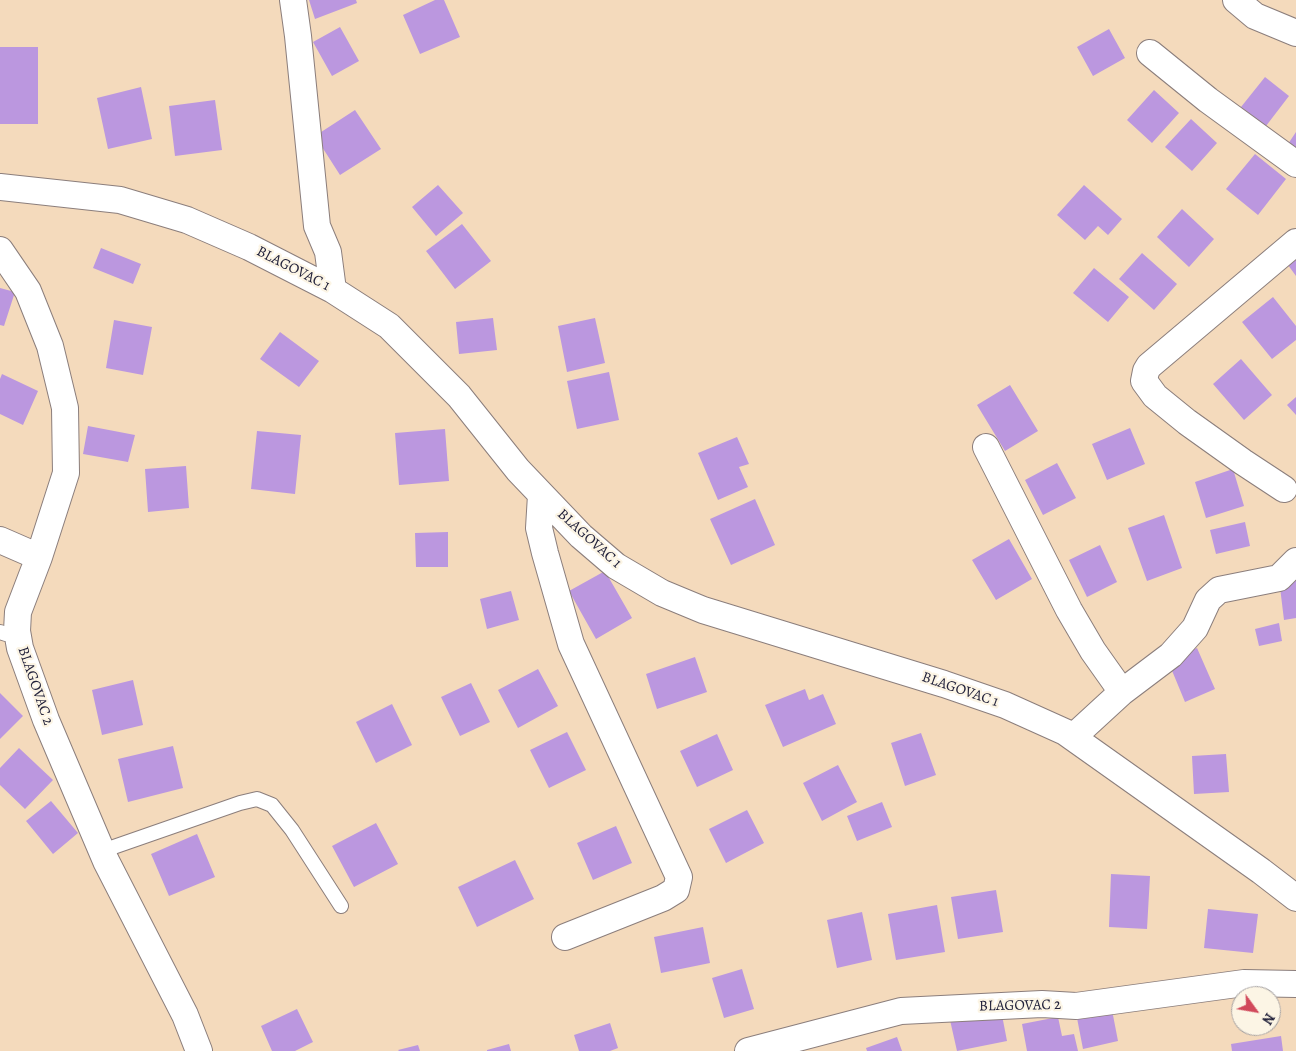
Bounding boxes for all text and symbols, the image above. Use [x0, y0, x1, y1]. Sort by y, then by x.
street label: BLAGOVAC 1 [253, 243, 333, 295]
street label: BLAGOVAC 1 [553, 506, 625, 572]
street label: BLAGOVAC 2 [13, 644, 57, 728]
street label: BLAGOVAC 1 [919, 668, 1001, 712]
north arrow [1231, 986, 1281, 1036]
street label: BLAGOVAC 2 [979, 996, 1061, 1016]
text: N [1258, 1009, 1279, 1028]

